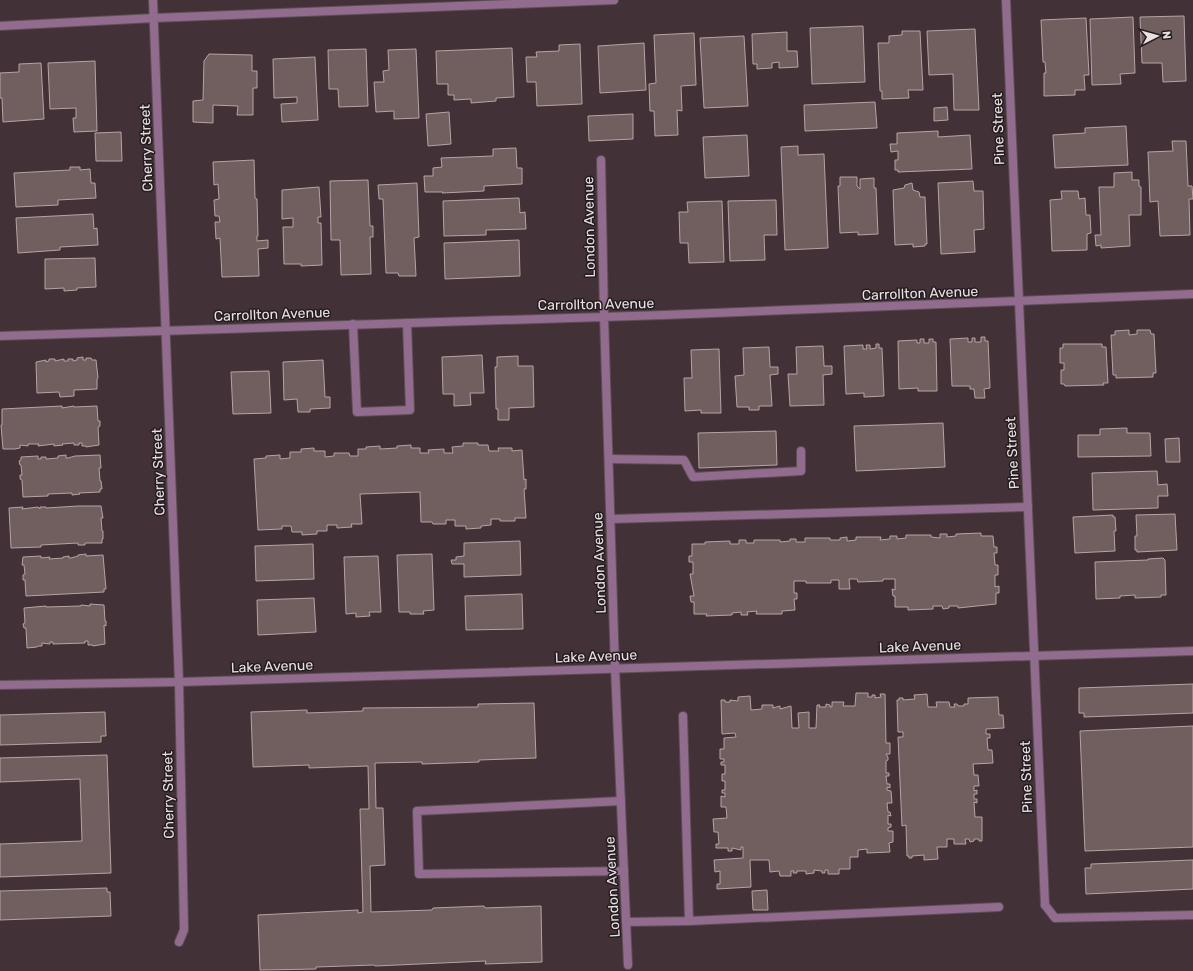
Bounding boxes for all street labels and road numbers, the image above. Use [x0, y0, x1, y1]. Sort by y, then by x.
street label: Pine Street [989, 92, 1008, 166]
street label: Cherry Street [136, 103, 157, 192]
street label: London Avenue [580, 176, 599, 278]
street label: Carrollton Avenue [862, 283, 979, 304]
street label: Carrollton Avenue [538, 295, 655, 314]
street label: Carrollton Avenue [214, 304, 331, 325]
street label: Pine Street [1002, 416, 1023, 490]
street label: Cherry Street [148, 427, 169, 516]
street label: London Avenue [589, 512, 610, 614]
street label: Lake Avenue [879, 637, 962, 656]
street label: Lake Avenue [555, 647, 638, 666]
street label: Lake Avenue [231, 657, 314, 676]
street label: Pine Street [1017, 740, 1036, 814]
street label: Cherry Street [159, 751, 178, 839]
street label: London Avenue [601, 836, 624, 938]

